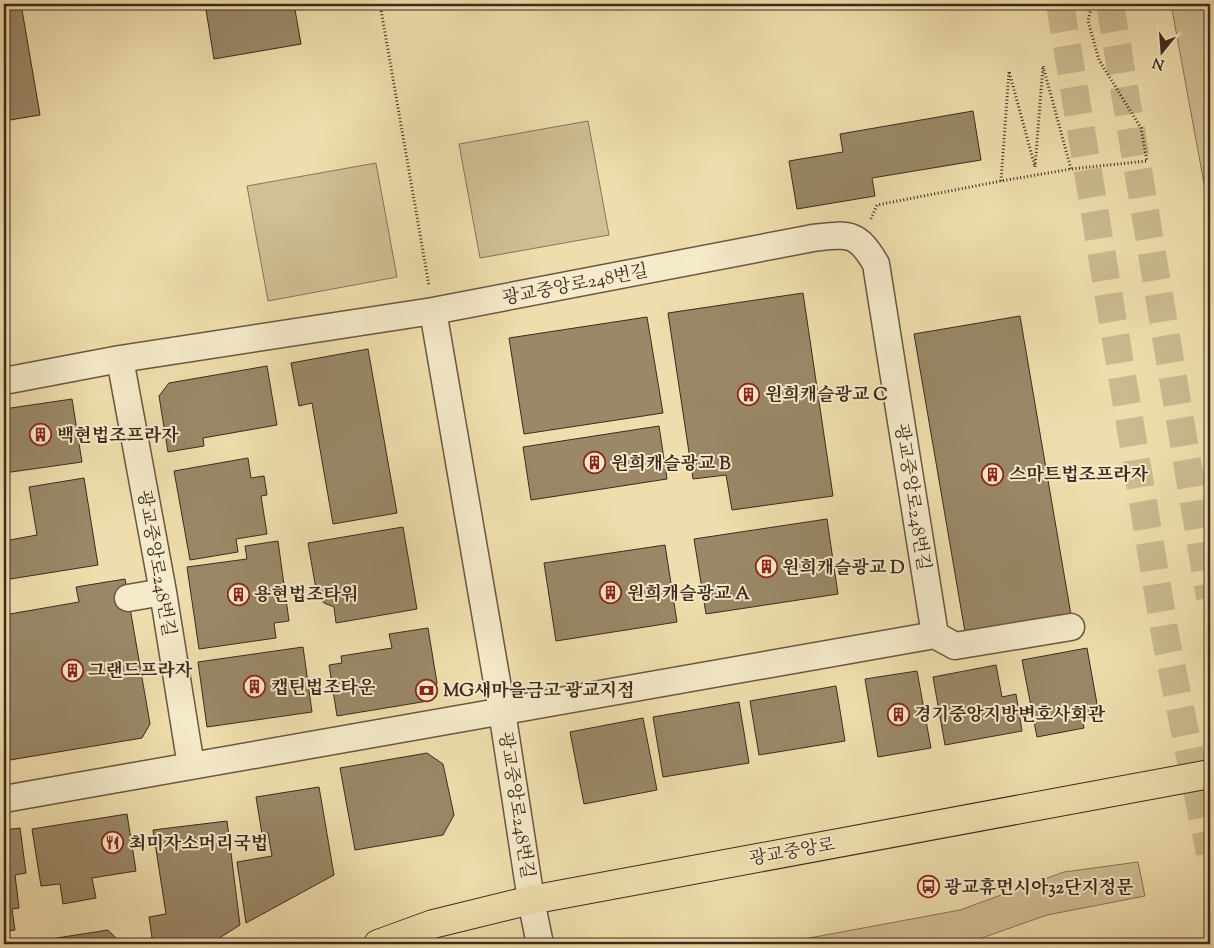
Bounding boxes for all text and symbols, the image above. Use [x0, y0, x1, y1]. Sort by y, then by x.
north arrow [1136, 28, 1186, 78]
text: N [1151, 51, 1167, 74]
street label: 광교중앙로248번길 [500, 259, 651, 313]
building icon: 원희캐슬광교 C [737, 382, 761, 406]
place label: 원희캐슬광교 C [765, 383, 888, 409]
street label: 광교중앙로248번길 [887, 422, 935, 573]
building icon: 백현법조프라자 [29, 423, 53, 447]
place label: 백현법조프라자 [57, 424, 179, 450]
building icon: 원희캐슬광교 B [583, 451, 607, 475]
place label: 원희캐슬광교 B [611, 452, 731, 478]
building icon: 스마트법조프라자 [981, 462, 1005, 486]
place label: 스마트법조프라자 [1009, 463, 1149, 489]
street label: 광교중앙로248번길 [129, 488, 181, 639]
building icon: 원희캐슬광교 D [754, 555, 778, 579]
place label: 원희캐슬광교 D [782, 556, 904, 582]
building icon: 원희캐슬광교 A [599, 581, 623, 605]
building icon: 용현법조타워 [226, 582, 250, 606]
place label: 원희캐슬광교 A [627, 582, 750, 608]
place label: 용현법조타워 [254, 583, 358, 609]
building icon: 그랜드프라자 [60, 658, 84, 682]
place label: 그랜드프라자 [88, 659, 193, 685]
building icon: 캡틴법조타운 [243, 675, 267, 699]
place label: 캡틴법조타운 [271, 676, 376, 702]
bank icon: MG새마을금고 광교지점 [415, 678, 439, 702]
place label: MG새마을금고 광교지점 [443, 679, 634, 705]
building icon: 경기중앙지방변호사회관 [886, 702, 910, 726]
place label: 경기중앙지방변호사회관 [914, 703, 1106, 729]
street label: 광교중앙로248번길 [491, 730, 539, 881]
restaurant icon: 최미자소머리국법 [101, 831, 125, 855]
place label: 최미자소머리국법 [129, 832, 268, 858]
street label: 광교중앙로 [747, 833, 837, 873]
bus stop icon: 광교휴먼시아32단지정문 [916, 875, 940, 899]
place label: 광교휴먼시아32단지정문 [944, 876, 1134, 902]

